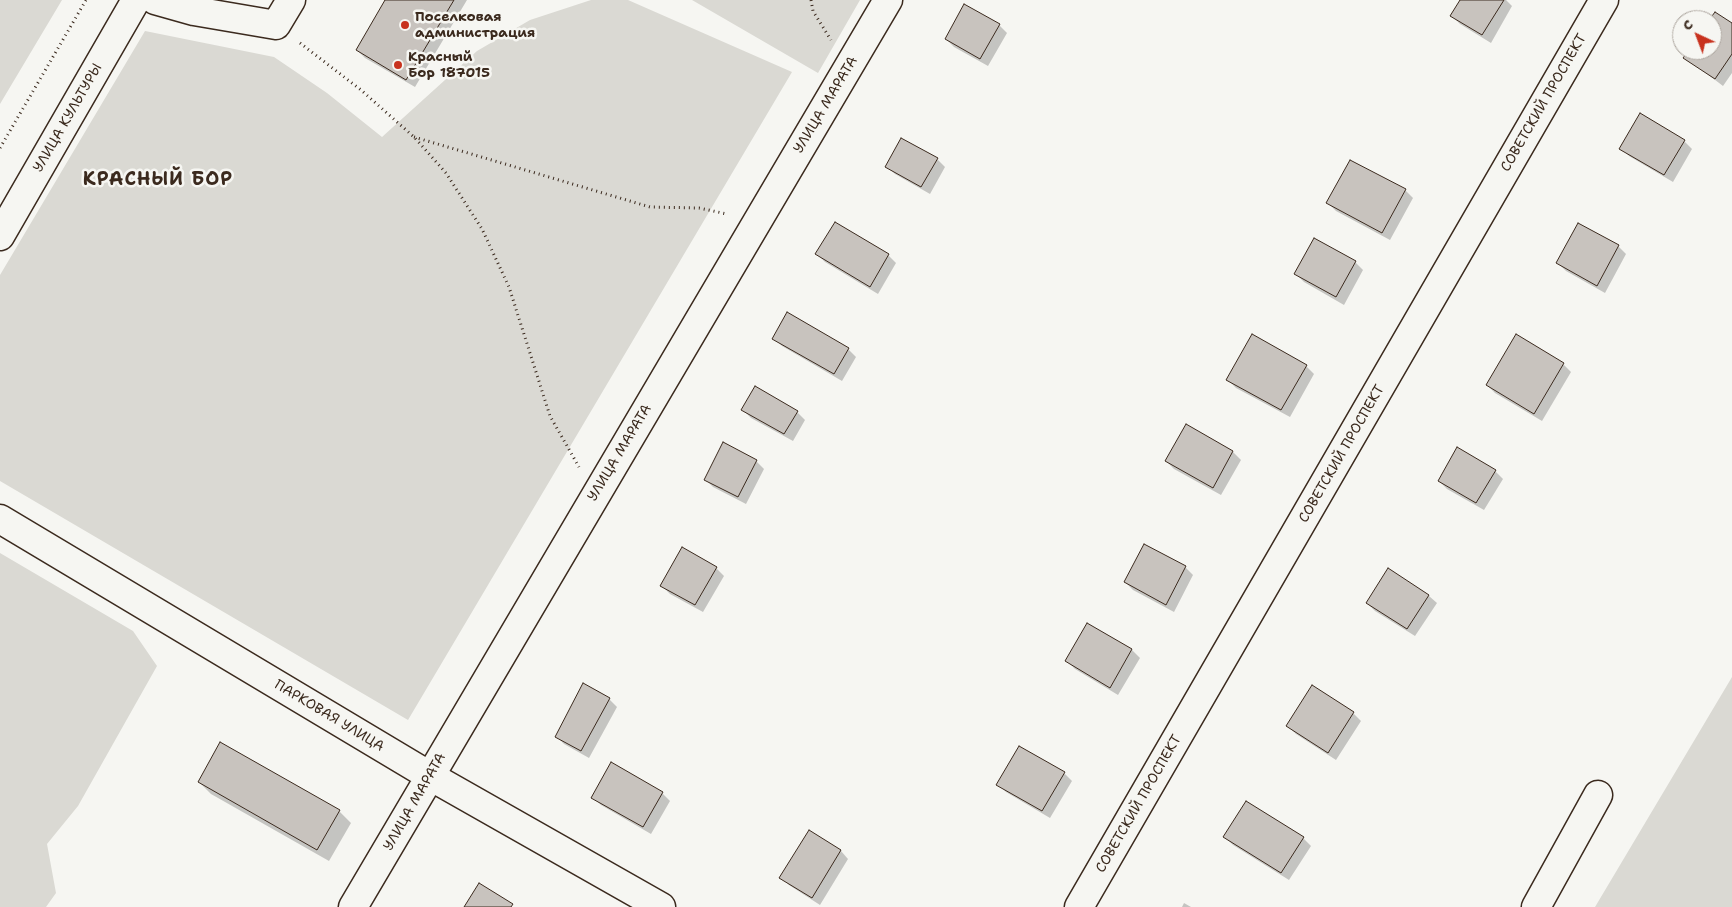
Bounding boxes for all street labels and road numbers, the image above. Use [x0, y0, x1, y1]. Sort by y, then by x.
street label: СОВЕТСКИЙ ПРОСПЕКТ [1498, 31, 1590, 175]
street label: УЛИЦА МАРАТА [790, 54, 862, 156]
street label: УЛИЦА КУЛЬТУРЫ [30, 61, 106, 175]
street label: СОВЕТСКИЙ ПРОСПЕКТ [1296, 382, 1388, 526]
street label: УЛИЦА МАРАТА [584, 402, 656, 504]
street label: ПАРКОВАЯ УЛИЦА [271, 677, 387, 755]
street label: СОВЕТСКИЙ ПРОСПЕКТ [1093, 732, 1185, 876]
street label: УЛИЦА МАРАТА [380, 750, 450, 854]

